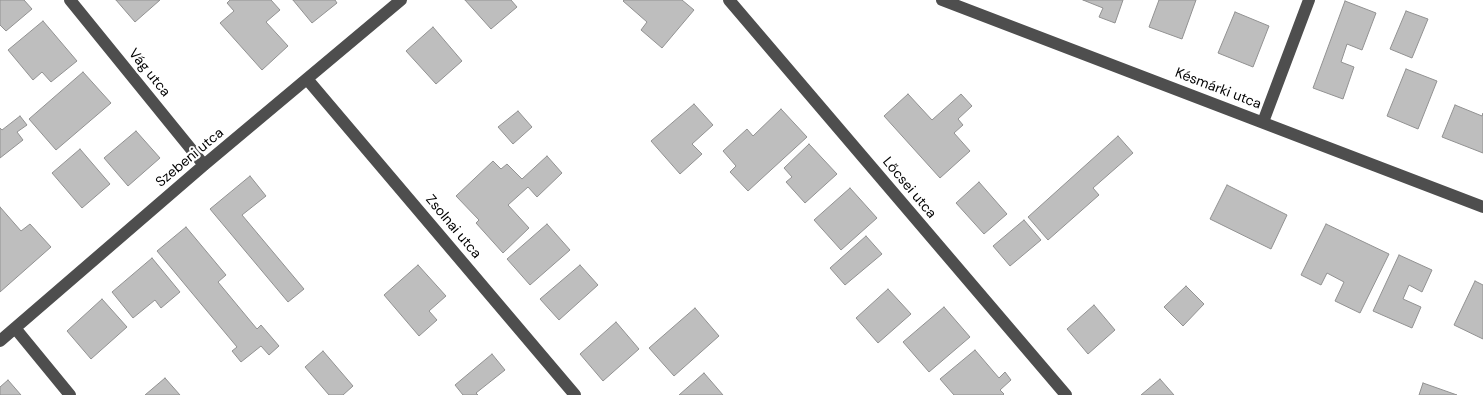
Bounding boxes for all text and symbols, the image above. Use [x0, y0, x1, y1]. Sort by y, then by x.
street label: Vág utca [125, 46, 173, 100]
street label: Késmárki utca [1172, 65, 1264, 113]
street label: Szebeni utca [153, 125, 227, 191]
street label: Lőcsei utca [879, 154, 939, 222]
street label: Zsolnai utca [422, 192, 484, 262]

